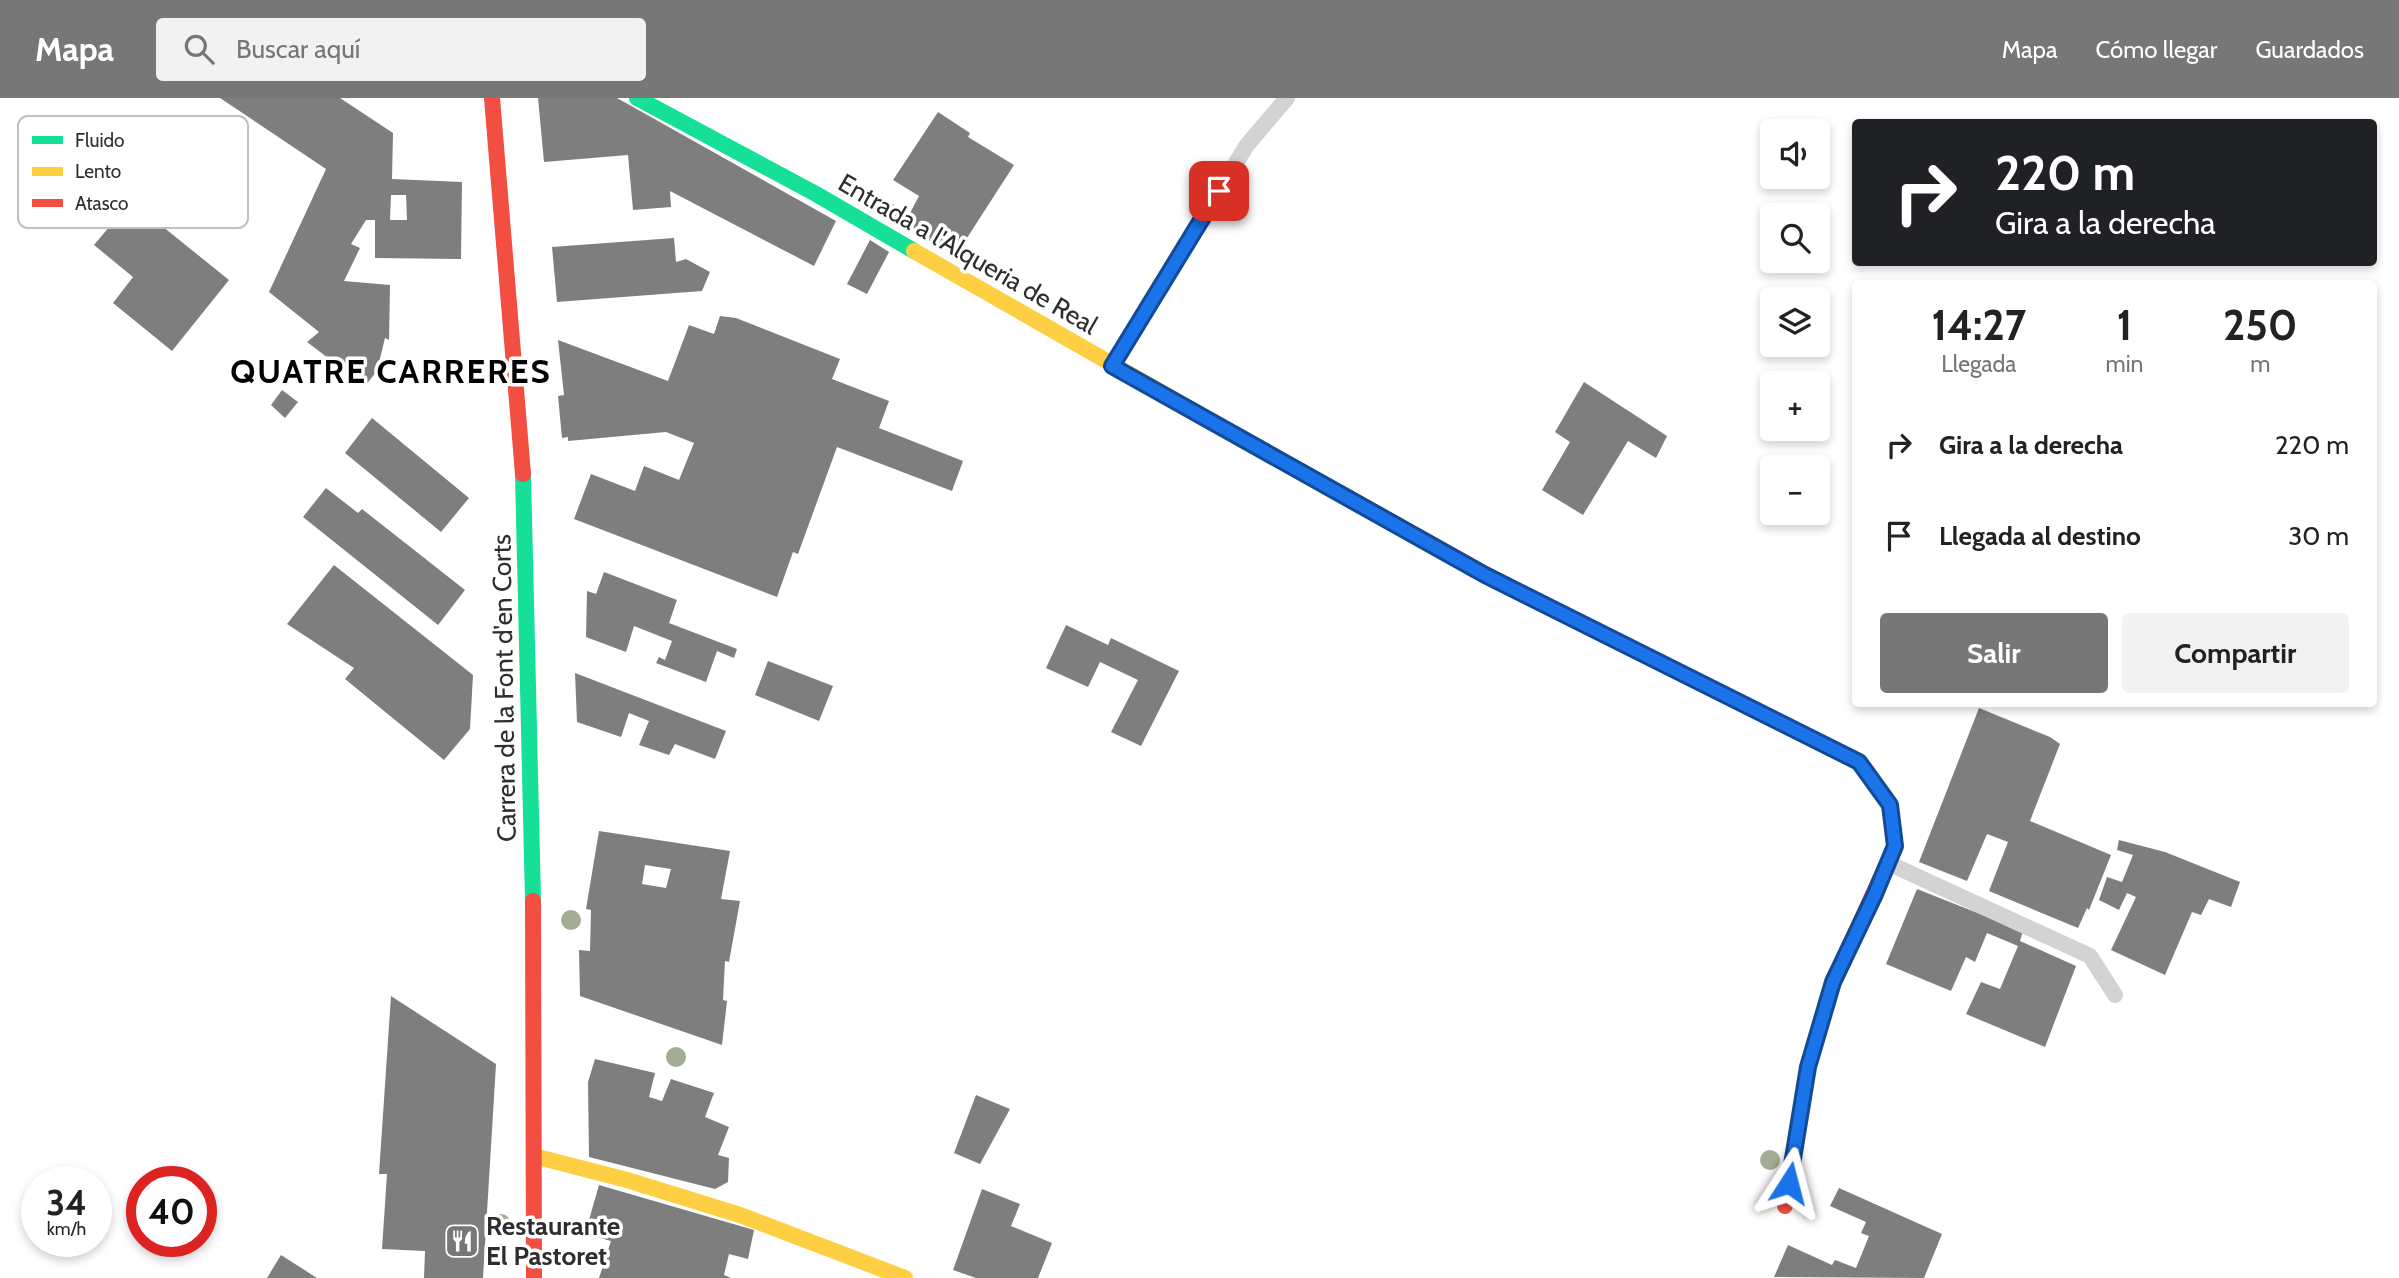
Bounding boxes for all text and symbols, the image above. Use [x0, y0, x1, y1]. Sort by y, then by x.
search box [156, 18, 646, 81]
text: Mapa [35, 29, 114, 69]
icon: search [180, 30, 218, 68]
text: Buscar aquí [236, 33, 360, 65]
text: Mapa [2002, 35, 2058, 64]
text: Cómo llegar [2096, 35, 2217, 64]
text: Guardados [2255, 35, 2364, 64]
legend [18, 116, 248, 228]
map controls [1760, 119, 1830, 525]
button: sound [1760, 119, 1830, 189]
text: Fluido [75, 129, 124, 152]
text: 220 m [1995, 143, 2135, 202]
icon: right [1880, 147, 1971, 238]
text: Lento [75, 160, 121, 183]
pin [1189, 161, 1249, 221]
street label: Entrada a l'Alqueria de Real [833, 167, 1103, 341]
icon: arrive [1200, 172, 1238, 210]
text: Atasco [75, 192, 129, 215]
button: search [1760, 203, 1830, 273]
text: Gira a la derecha [1995, 203, 2216, 242]
button: layers [1760, 287, 1830, 357]
text: 14:27 [1932, 299, 2026, 351]
text: 1 [2117, 299, 2132, 351]
text: 250 [2223, 299, 2297, 351]
text: Llegada [1941, 350, 2016, 378]
text: min [2106, 350, 2143, 378]
text: m [2250, 350, 2270, 378]
district label: QUATRE CARRERES [230, 351, 552, 391]
button: + [1760, 371, 1830, 441]
icon: right [1880, 426, 1918, 464]
text: Gira a la derecha [1939, 429, 2123, 461]
text: 220 m [2275, 429, 2349, 461]
button: − [1760, 455, 1830, 525]
icon: arrive [1880, 517, 1918, 555]
text: Llegada al destino [1939, 520, 2141, 552]
text: 30 m [2288, 520, 2349, 552]
street label: Carrera de la Font d'en Corts [485, 534, 523, 842]
button: Salir [1880, 613, 2108, 693]
button: Compartir [2122, 613, 2349, 693]
position arrow [1752, 1146, 1826, 1220]
speed limit sign: 40 [126, 1166, 217, 1257]
text: 34 [46, 1181, 87, 1224]
place label: Restaurante El Pastoret [486, 1210, 620, 1272]
text: km/h [47, 1218, 86, 1240]
restaurant icon: Restaurante El Pastoret [443, 1222, 481, 1260]

